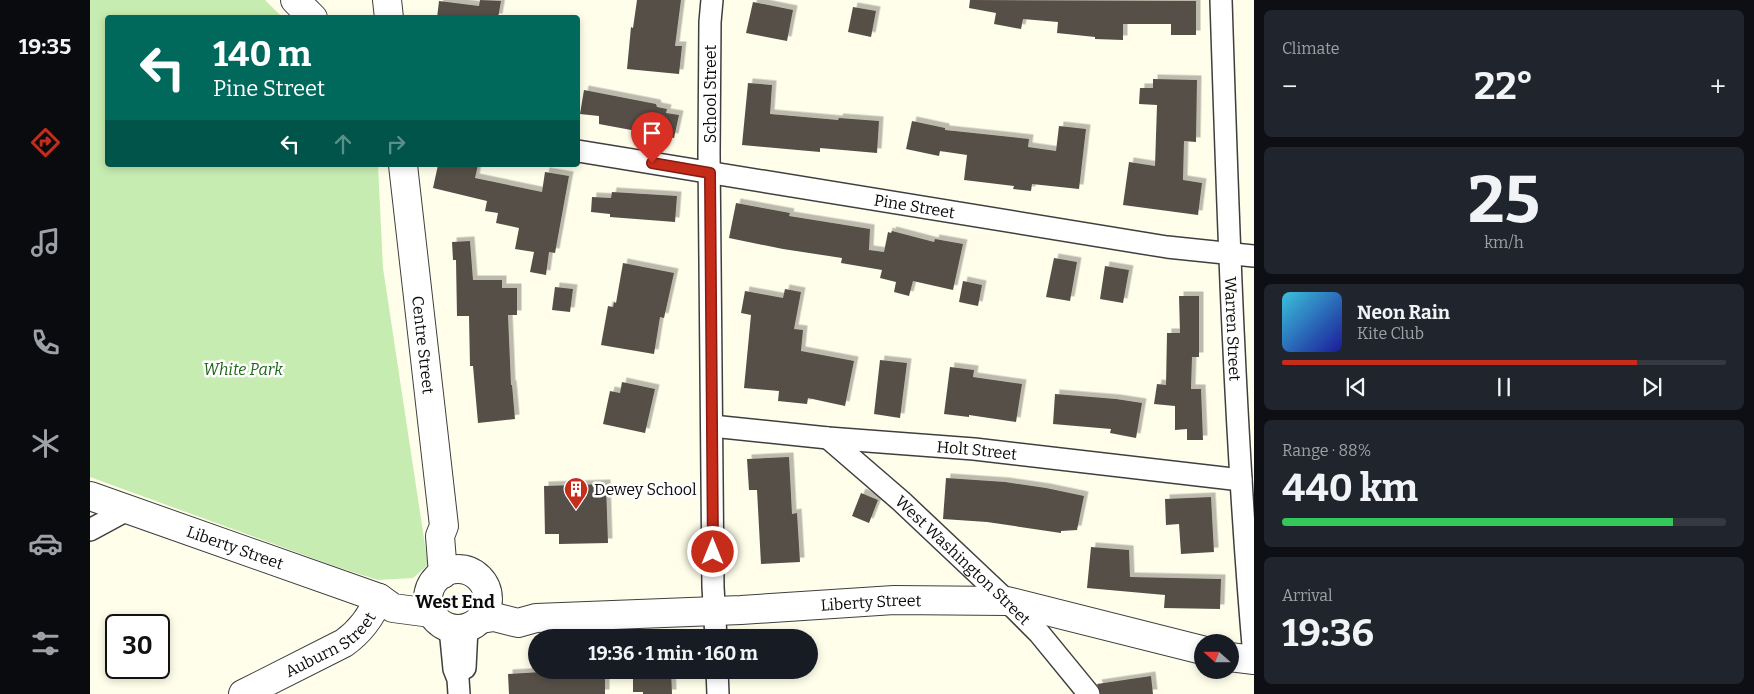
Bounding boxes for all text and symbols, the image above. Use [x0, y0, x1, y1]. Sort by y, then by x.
text: 19:35 [19, 33, 71, 60]
text: 140 m [213, 33, 311, 75]
icon: left [130, 35, 195, 100]
text: Climate [1282, 39, 1340, 58]
street label: School Street [701, 44, 720, 143]
text: 22° [1474, 63, 1533, 109]
text: − [1282, 70, 1297, 103]
text: + [1710, 70, 1726, 103]
text: Pine Street [213, 75, 325, 102]
pin [631, 112, 673, 163]
icon: arrive [638, 119, 666, 147]
icon: directions [28, 125, 63, 160]
icon: left [276, 130, 304, 158]
icon: ahead [329, 130, 357, 158]
icon: right [382, 130, 410, 158]
text: 25 [1468, 161, 1540, 239]
street label: Pine Street [873, 190, 956, 222]
icon: music [28, 225, 63, 260]
text: km/h [1484, 233, 1524, 252]
street label: Warren Street [1221, 276, 1245, 382]
street label: Centre Street [408, 295, 438, 395]
text: Neon Rain [1357, 301, 1450, 324]
text: Kite Club [1357, 324, 1424, 343]
icon: phone [28, 325, 63, 360]
park label: White Park [203, 360, 283, 379]
icon: previous [1342, 373, 1370, 401]
icon: pause [1490, 373, 1518, 401]
icon: next [1638, 373, 1666, 401]
icon: climate [28, 426, 63, 461]
street label: Holt Street [936, 437, 1018, 464]
text: Range · 88% [1282, 441, 1371, 460]
text: 440 km [1282, 465, 1418, 511]
building icon: Dewey School [563, 476, 589, 510]
place label: Dewey School [594, 480, 697, 499]
street label: West Washington Street [891, 492, 1034, 629]
street label: Liberty Street [184, 522, 286, 574]
position arrow [686, 525, 738, 577]
icon: car [28, 526, 63, 561]
text: Arrival [1282, 586, 1333, 605]
district label: West End [415, 591, 495, 613]
street label: Liberty Street [820, 591, 922, 615]
street label: Auburn Street [282, 609, 380, 681]
text: 19:36 [1282, 610, 1374, 656]
speed limit sign: 30 [105, 614, 170, 679]
icon: filters [28, 626, 63, 661]
north arrow [1194, 634, 1239, 679]
map controls [1194, 634, 1239, 679]
text: 19:36 · 1 min · 160 m [588, 642, 758, 665]

